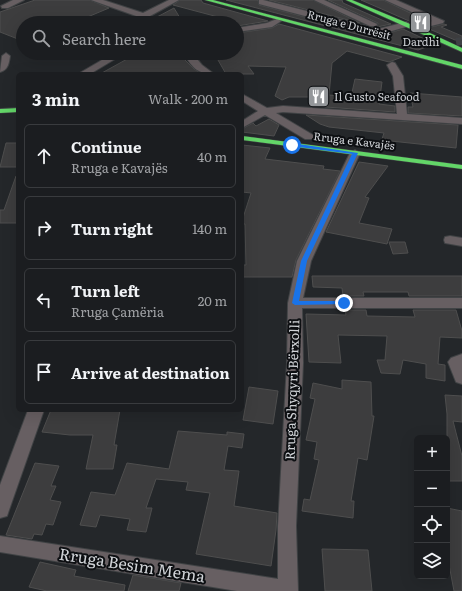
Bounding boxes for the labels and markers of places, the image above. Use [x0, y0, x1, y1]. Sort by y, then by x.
restaurant icon: Dardhi [408, 9, 434, 35]
place label: Dardhi [402, 33, 440, 49]
restaurant icon: Il Gusto Seafood [306, 84, 332, 110]
place label: Il Gusto Seafood [334, 88, 420, 104]

